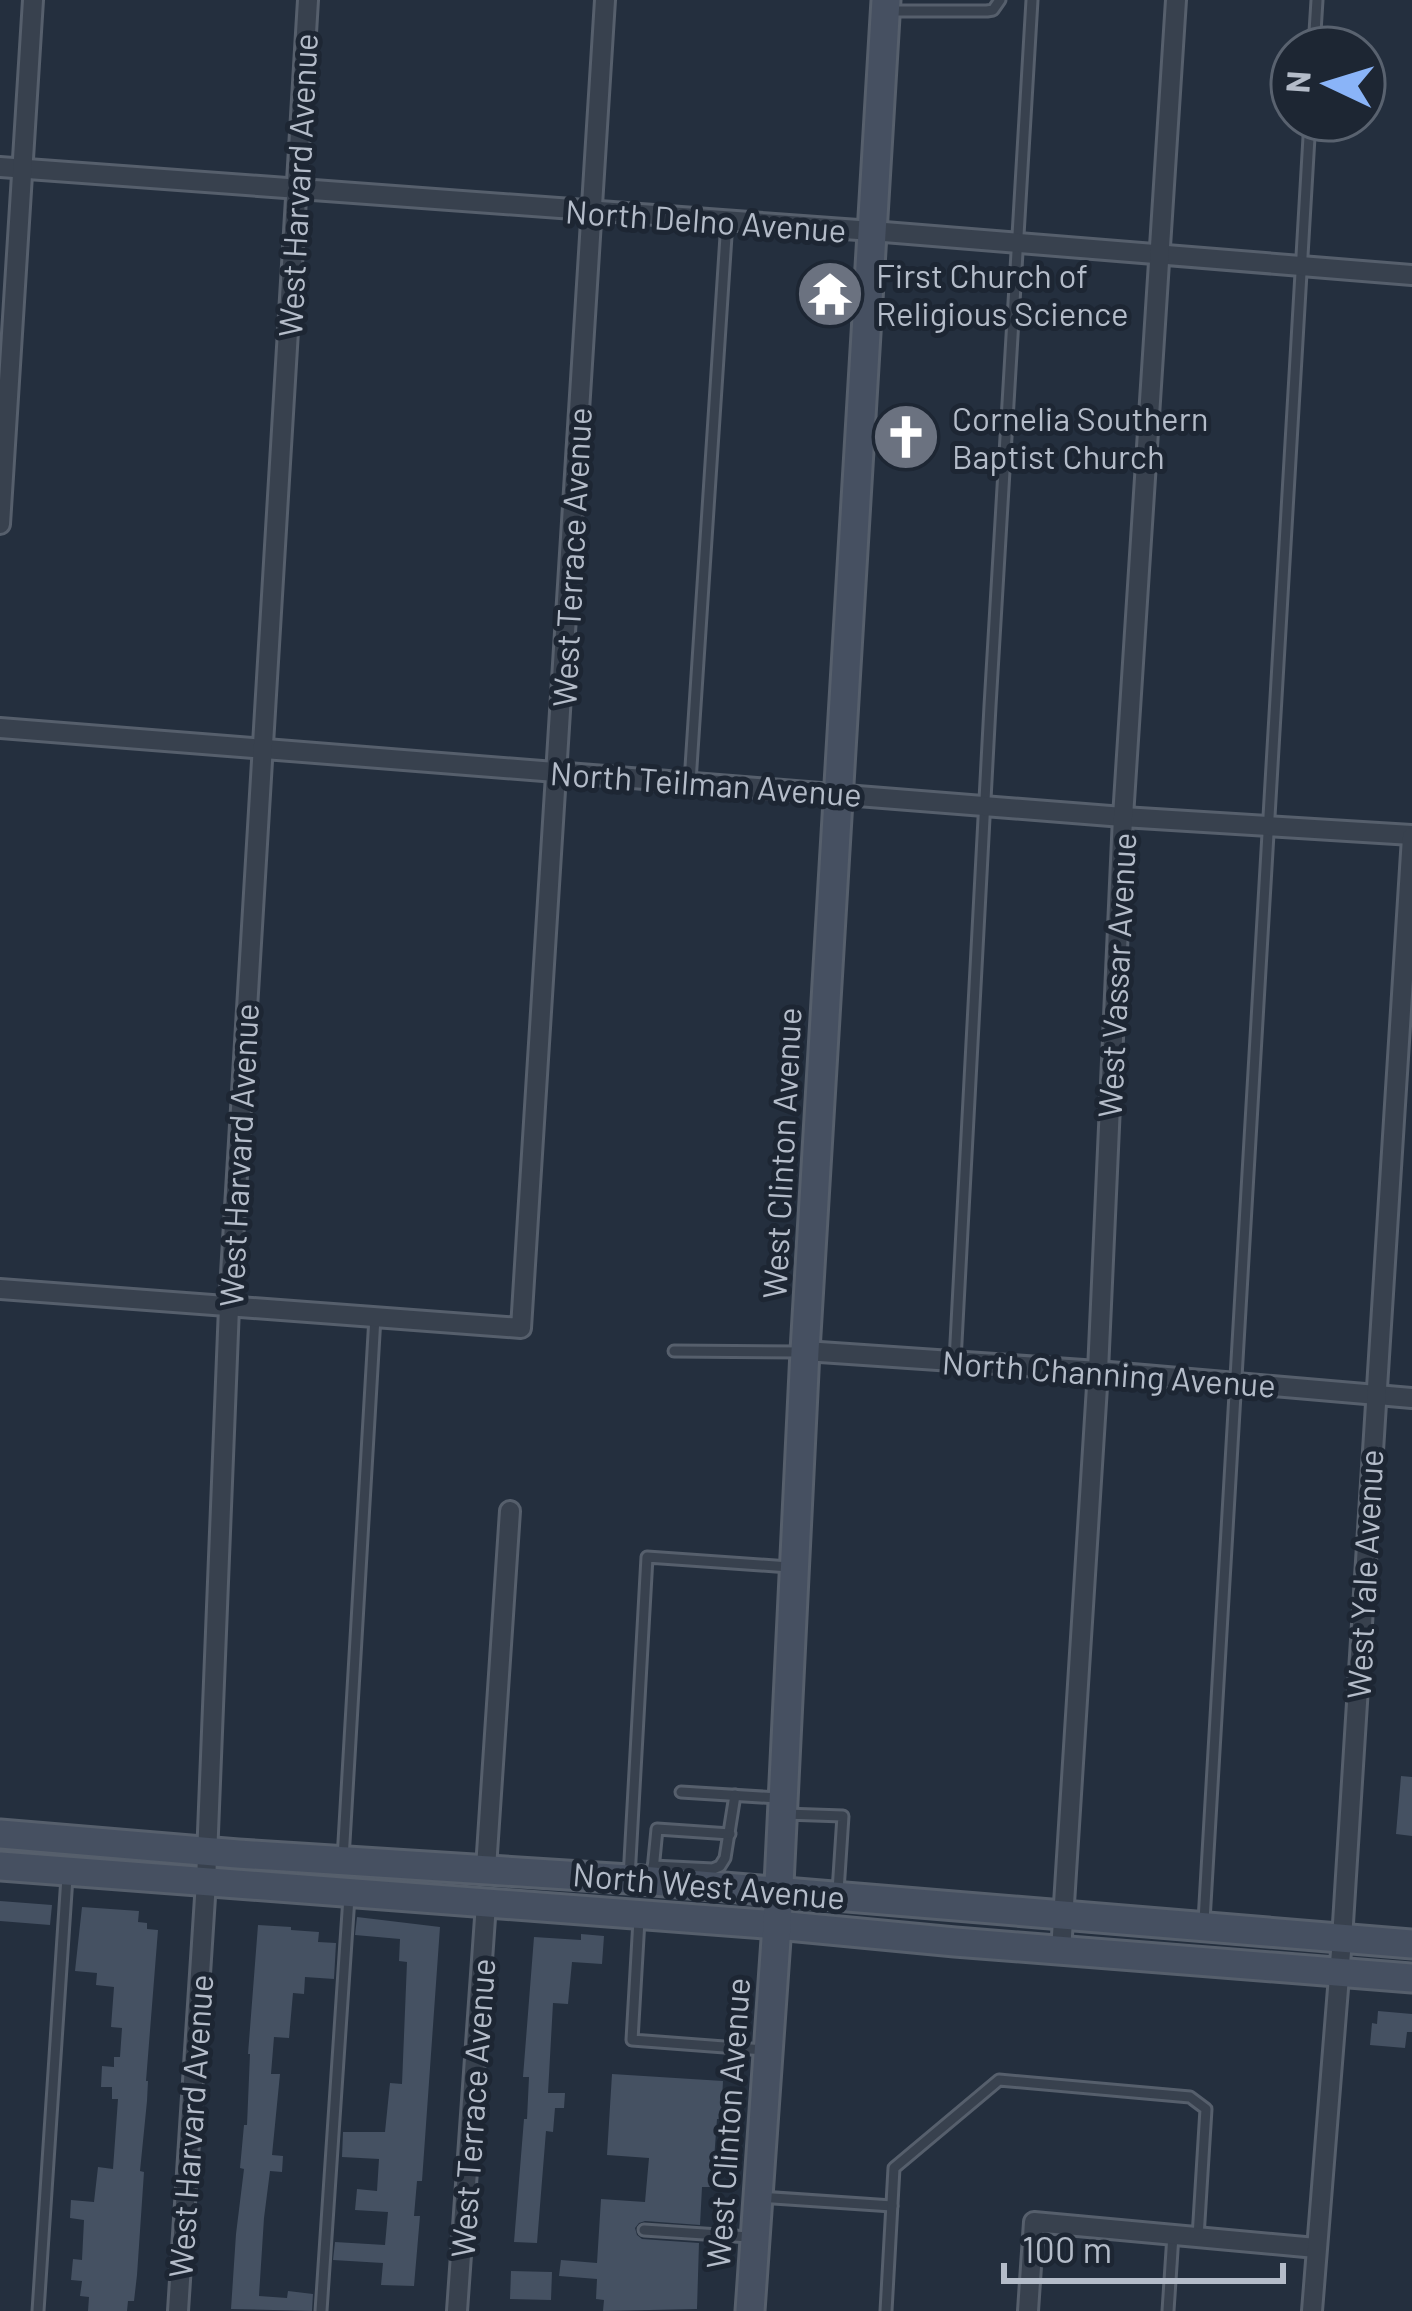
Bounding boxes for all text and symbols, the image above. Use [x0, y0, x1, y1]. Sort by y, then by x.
north arrow [1268, 24, 1388, 144]
street label: West Harvard Avenue [269, 32, 325, 338]
text: N [1276, 69, 1318, 94]
street label: North Delno Avenue [564, 190, 848, 250]
place label: First Church of Religious Science [876, 255, 1129, 333]
temple icon: First Church of Religious Science [795, 259, 865, 329]
place label: Cornelia Southern Baptist Church [952, 398, 1209, 476]
church icon: Cornelia Southern Baptist Church [871, 402, 941, 472]
street label: West Terrace Avenue [543, 406, 599, 708]
street label: North Teilman Avenue [549, 752, 863, 814]
street label: West Vassar Avenue [1089, 831, 1143, 1119]
street label: West Harvard Avenue [210, 1002, 266, 1308]
street label: West Clinton Avenue [753, 1006, 809, 1300]
street label: North Channing Avenue [941, 1341, 1277, 1405]
street label: West Yale Avenue [1337, 1448, 1391, 1700]
street label: North West Avenue [571, 1853, 847, 1917]
street label: West Terrace Avenue [442, 1957, 502, 2259]
street label: West Harvard Avenue [159, 1973, 221, 2279]
street label: West Clinton Avenue [697, 1976, 757, 2270]
scale bar [1004, 2209, 1283, 2283]
text: 100 m [1022, 2227, 1112, 2270]

